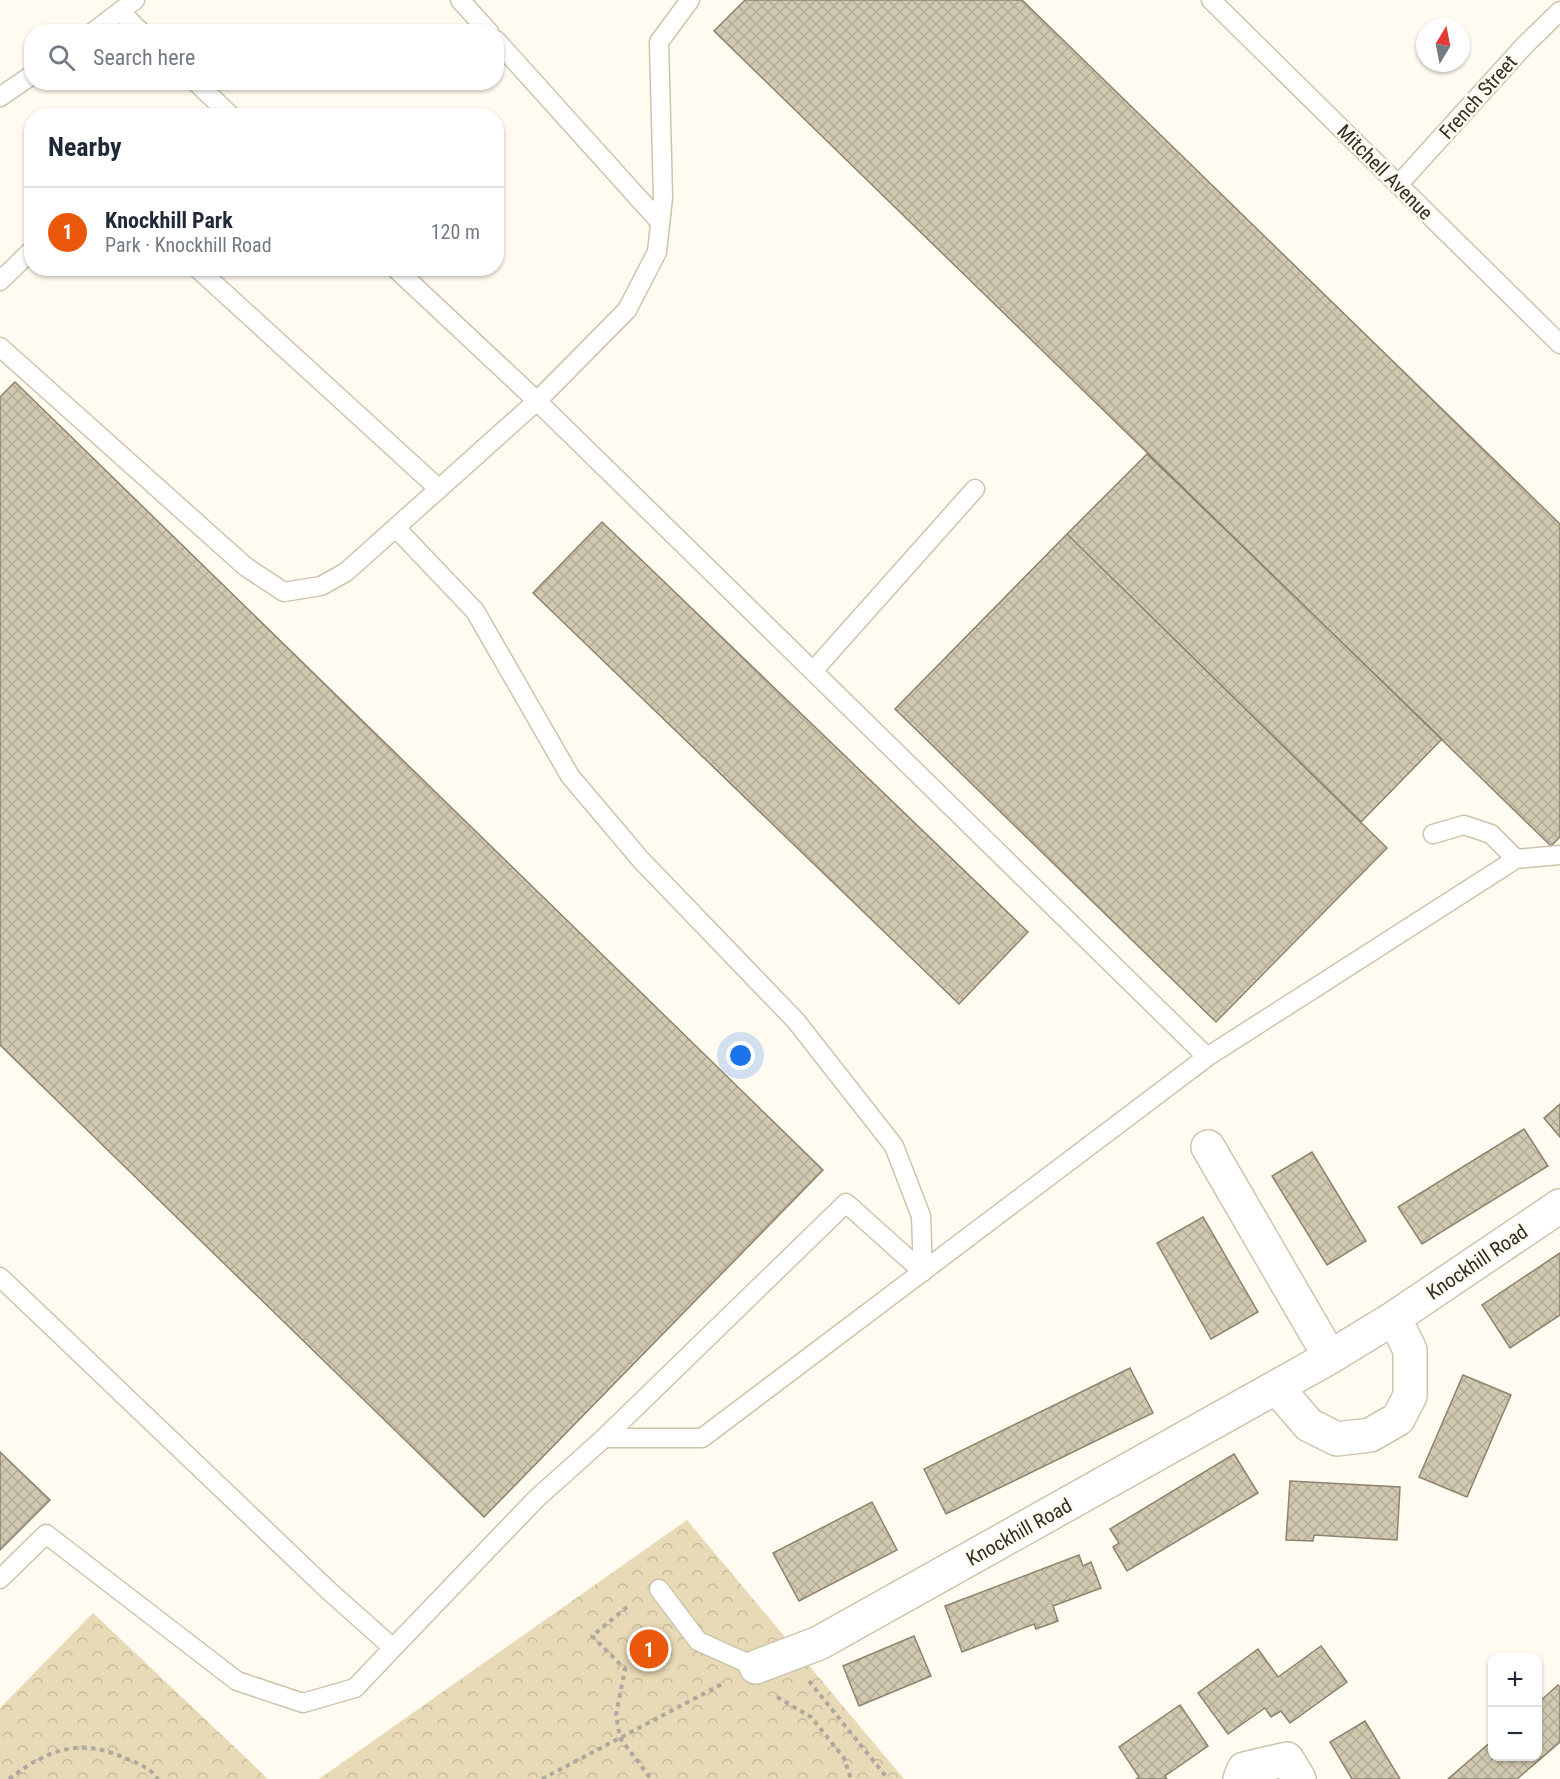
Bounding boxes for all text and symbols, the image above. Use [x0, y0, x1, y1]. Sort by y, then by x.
north arrow [1416, 18, 1470, 72]
search box [24, 24, 504, 90]
icon: search [45, 41, 78, 74]
text: Search here [93, 45, 195, 70]
street label: French Street [1434, 50, 1522, 144]
street label: Mitchell Avenue [1332, 119, 1438, 225]
text: Nearby [48, 132, 122, 162]
text: Knockhill Park [105, 208, 233, 233]
text: 1 [62, 220, 73, 244]
text: 120 m [431, 220, 480, 244]
text: Park · Knockhill Road [105, 233, 272, 257]
your location [726, 1041, 755, 1070]
street label: Knockhill Road [1422, 1219, 1532, 1305]
street label: Knockhill Road [962, 1493, 1076, 1571]
pin: 1 [630, 1626, 668, 1672]
map controls [1488, 1653, 1542, 1761]
button: + [1488, 1653, 1542, 1707]
button: − [1488, 1707, 1542, 1761]

